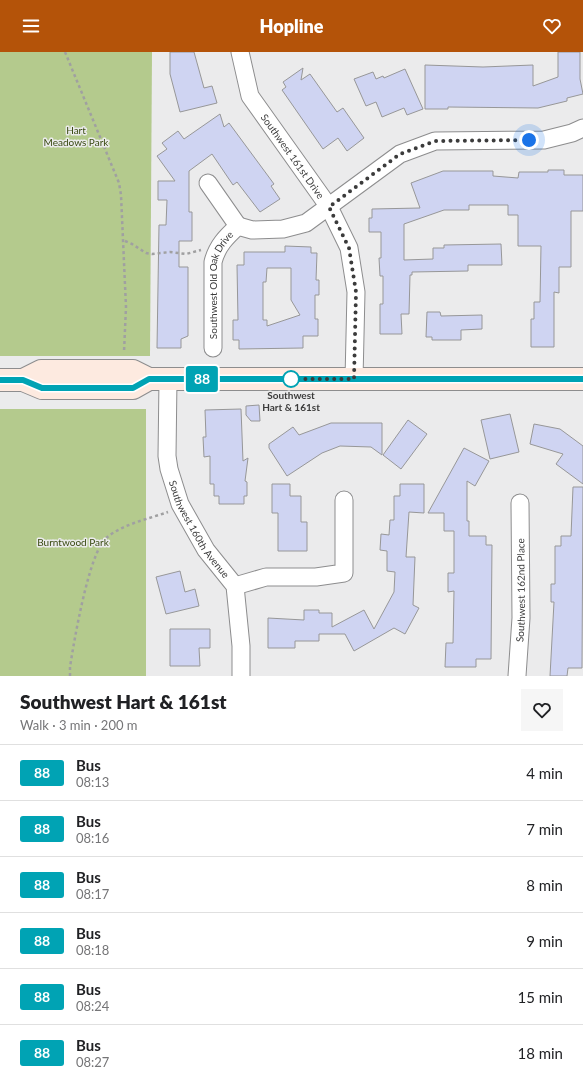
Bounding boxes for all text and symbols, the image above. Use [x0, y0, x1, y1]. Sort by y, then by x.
icon: menu [20, 15, 42, 37]
text: Hopline [260, 15, 323, 37]
icon: heart [541, 15, 563, 37]
street label: Southwest 161st Drive [259, 111, 327, 201]
park label: Hart Meadows Park [44, 124, 109, 148]
your location [519, 130, 539, 150]
street label: Southwest Old Oak Drive [207, 228, 235, 339]
line badge: 88 [184, 366, 220, 392]
text: 88 [194, 370, 210, 387]
marker: Southwest Hart & 161st [282, 370, 300, 388]
place label: Southwest Hart & 161st [262, 389, 320, 413]
street label: Southwest 160th Avenue [167, 479, 232, 580]
park label: Burntwood Park [37, 536, 110, 548]
street label: Southwest 162nd Place [513, 538, 527, 642]
button: heart [521, 689, 563, 731]
text: Southwest Hart & 161st [20, 690, 227, 713]
text: Walk · 3 min · 200 m [20, 717, 138, 733]
text: Bus [76, 756, 101, 774]
text: 88 [34, 764, 50, 781]
text: 4 min [526, 764, 563, 782]
text: 08:13 [76, 774, 109, 790]
text: Bus [76, 812, 101, 830]
text: 88 [34, 820, 50, 837]
text: 7 min [526, 820, 563, 838]
text: 08:16 [76, 830, 109, 846]
text: Bus [76, 868, 101, 886]
text: 88 [34, 876, 50, 893]
text: 8 min [526, 876, 563, 894]
text: 08:17 [76, 886, 109, 902]
text: Bus [76, 924, 101, 942]
text: 88 [34, 932, 50, 949]
text: 9 min [526, 932, 563, 950]
text: 08:18 [76, 942, 109, 958]
text: Bus [76, 980, 101, 998]
text: 88 [34, 988, 50, 1005]
text: 15 min [517, 988, 563, 1006]
text: 08:24 [76, 998, 109, 1014]
text: Bus [76, 1036, 101, 1054]
text: 88 [34, 1044, 50, 1061]
text: 18 min [517, 1044, 563, 1062]
text: 08:27 [76, 1054, 109, 1070]

